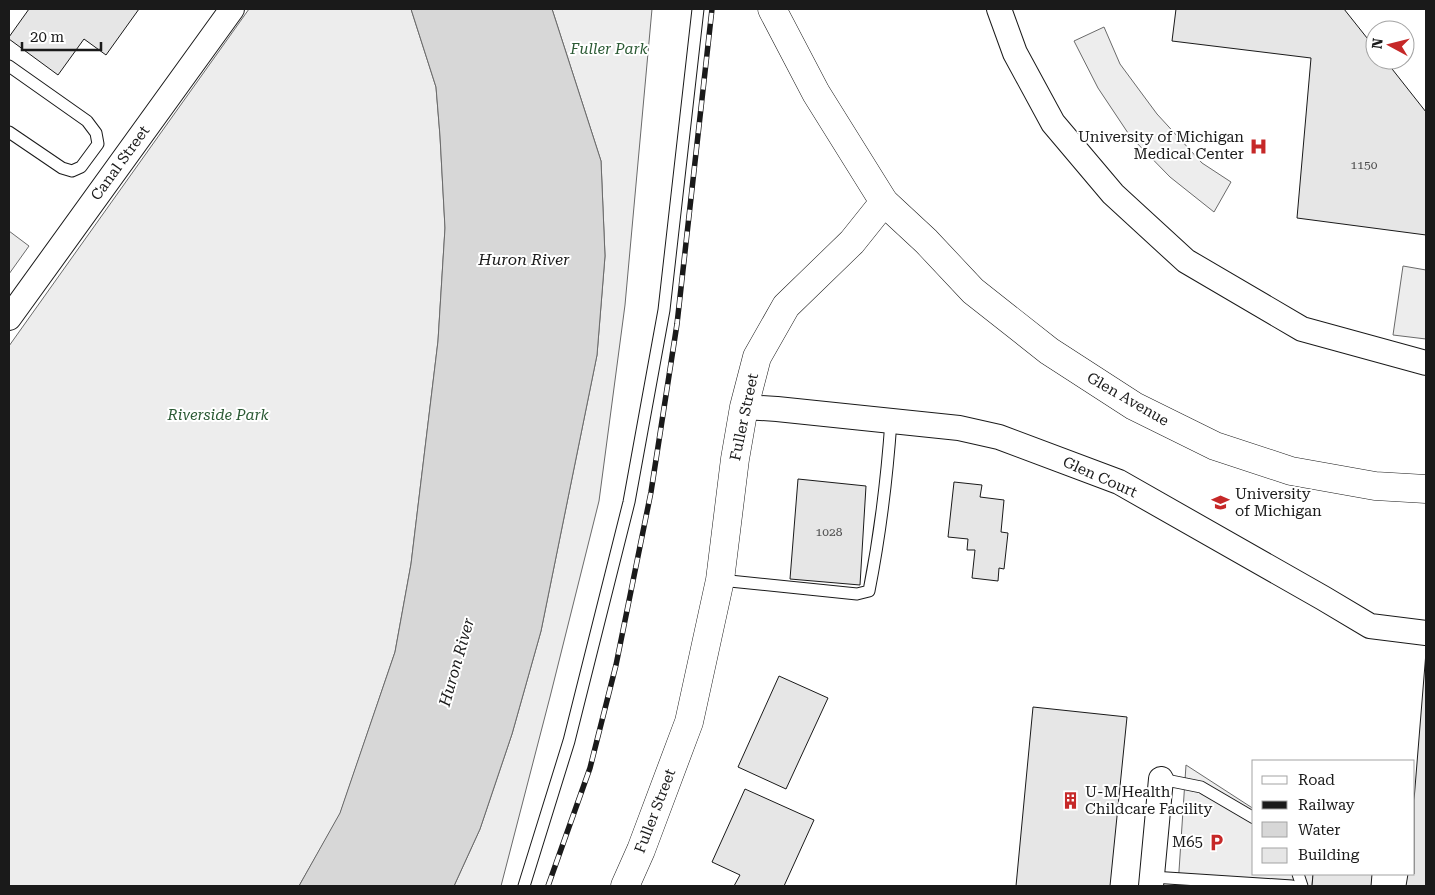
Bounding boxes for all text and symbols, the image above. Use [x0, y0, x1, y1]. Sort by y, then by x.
scale bar [22, 20, 101, 52]
north arrow [1365, 20, 1415, 70]
text: 20 m [30, 28, 65, 46]
text: N [1368, 37, 1386, 50]
park label: Fuller Park [569, 40, 648, 58]
street label: Canal Street [87, 122, 153, 204]
place label: University of Michigan Medical Center [1078, 128, 1244, 163]
hospital icon: University of Michigan Medical Center [1248, 136, 1268, 156]
house number: 1150 [1351, 158, 1378, 172]
water label: Huron River [477, 250, 570, 269]
street label: Glen Avenue [1084, 368, 1172, 430]
street label: Fuller Street [726, 371, 762, 462]
park label: Riverside Park [166, 406, 269, 424]
street label: Glen Court [1060, 453, 1140, 502]
place label: University of Michigan [1235, 485, 1322, 520]
school or university icon: University of Michigan [1211, 493, 1231, 513]
house number: 1028 [816, 525, 843, 539]
water label: Huron River [434, 615, 478, 710]
legend [1252, 760, 1415, 875]
street label: Fuller Street [631, 766, 679, 856]
text: Road [1298, 771, 1335, 789]
place label: U-M Health Childcare Facility [1085, 783, 1213, 818]
building icon: U-M Health Childcare Facility [1061, 791, 1081, 811]
text: Railway [1298, 796, 1355, 814]
text: Water [1298, 821, 1340, 839]
parking icon: M65 [1207, 832, 1227, 852]
place label: M65 [1172, 833, 1203, 851]
text: Building [1298, 846, 1360, 864]

